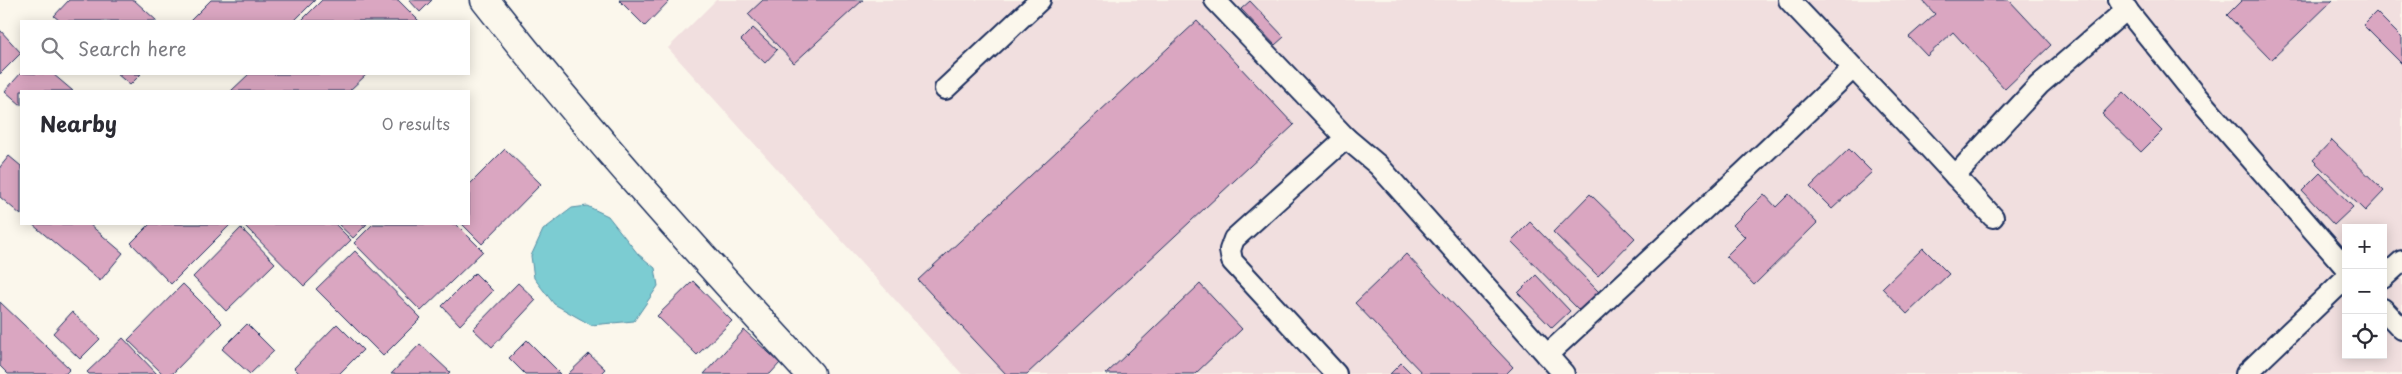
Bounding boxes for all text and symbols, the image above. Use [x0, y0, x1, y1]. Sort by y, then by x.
search box [20, 20, 470, 75]
icon: search [38, 34, 66, 62]
text: Search here [78, 34, 187, 62]
text: Nearby [40, 107, 117, 139]
text: 0 results [382, 111, 450, 135]
map controls [2342, 224, 2387, 359]
button: + [2342, 224, 2387, 269]
button: − [2342, 269, 2387, 314]
button: locate [2342, 314, 2387, 359]

